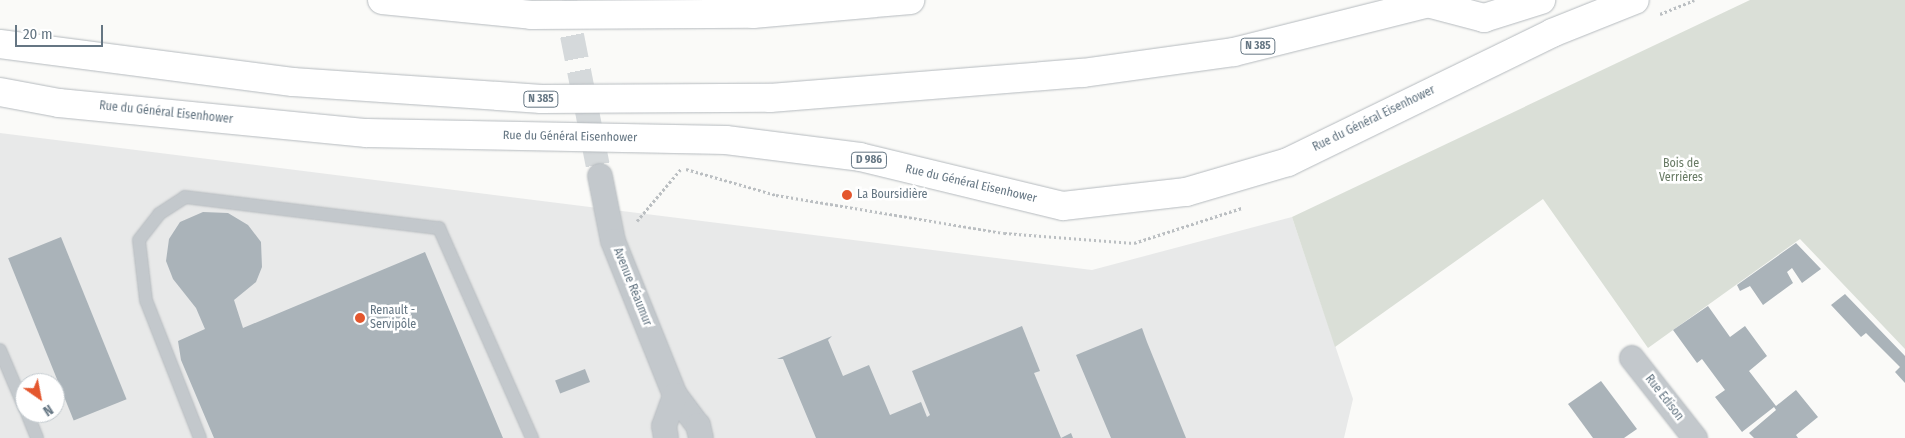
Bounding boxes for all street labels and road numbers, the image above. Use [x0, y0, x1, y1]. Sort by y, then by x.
road number: N 385 [1239, 37, 1277, 54]
street label: Rue du Général Eisenhower [1310, 83, 1438, 155]
road number: N 385 [522, 90, 560, 108]
street label: Rue du Général Eisenhower [98, 99, 234, 127]
street label: Rue du Général Eisenhower [503, 129, 637, 145]
road number: D 986 [850, 152, 888, 168]
street label: Rue du Général Eisenhower [904, 162, 1038, 206]
street label: Avenue Réaumur [610, 246, 654, 328]
street label: Rue Edison [1642, 372, 1686, 424]

